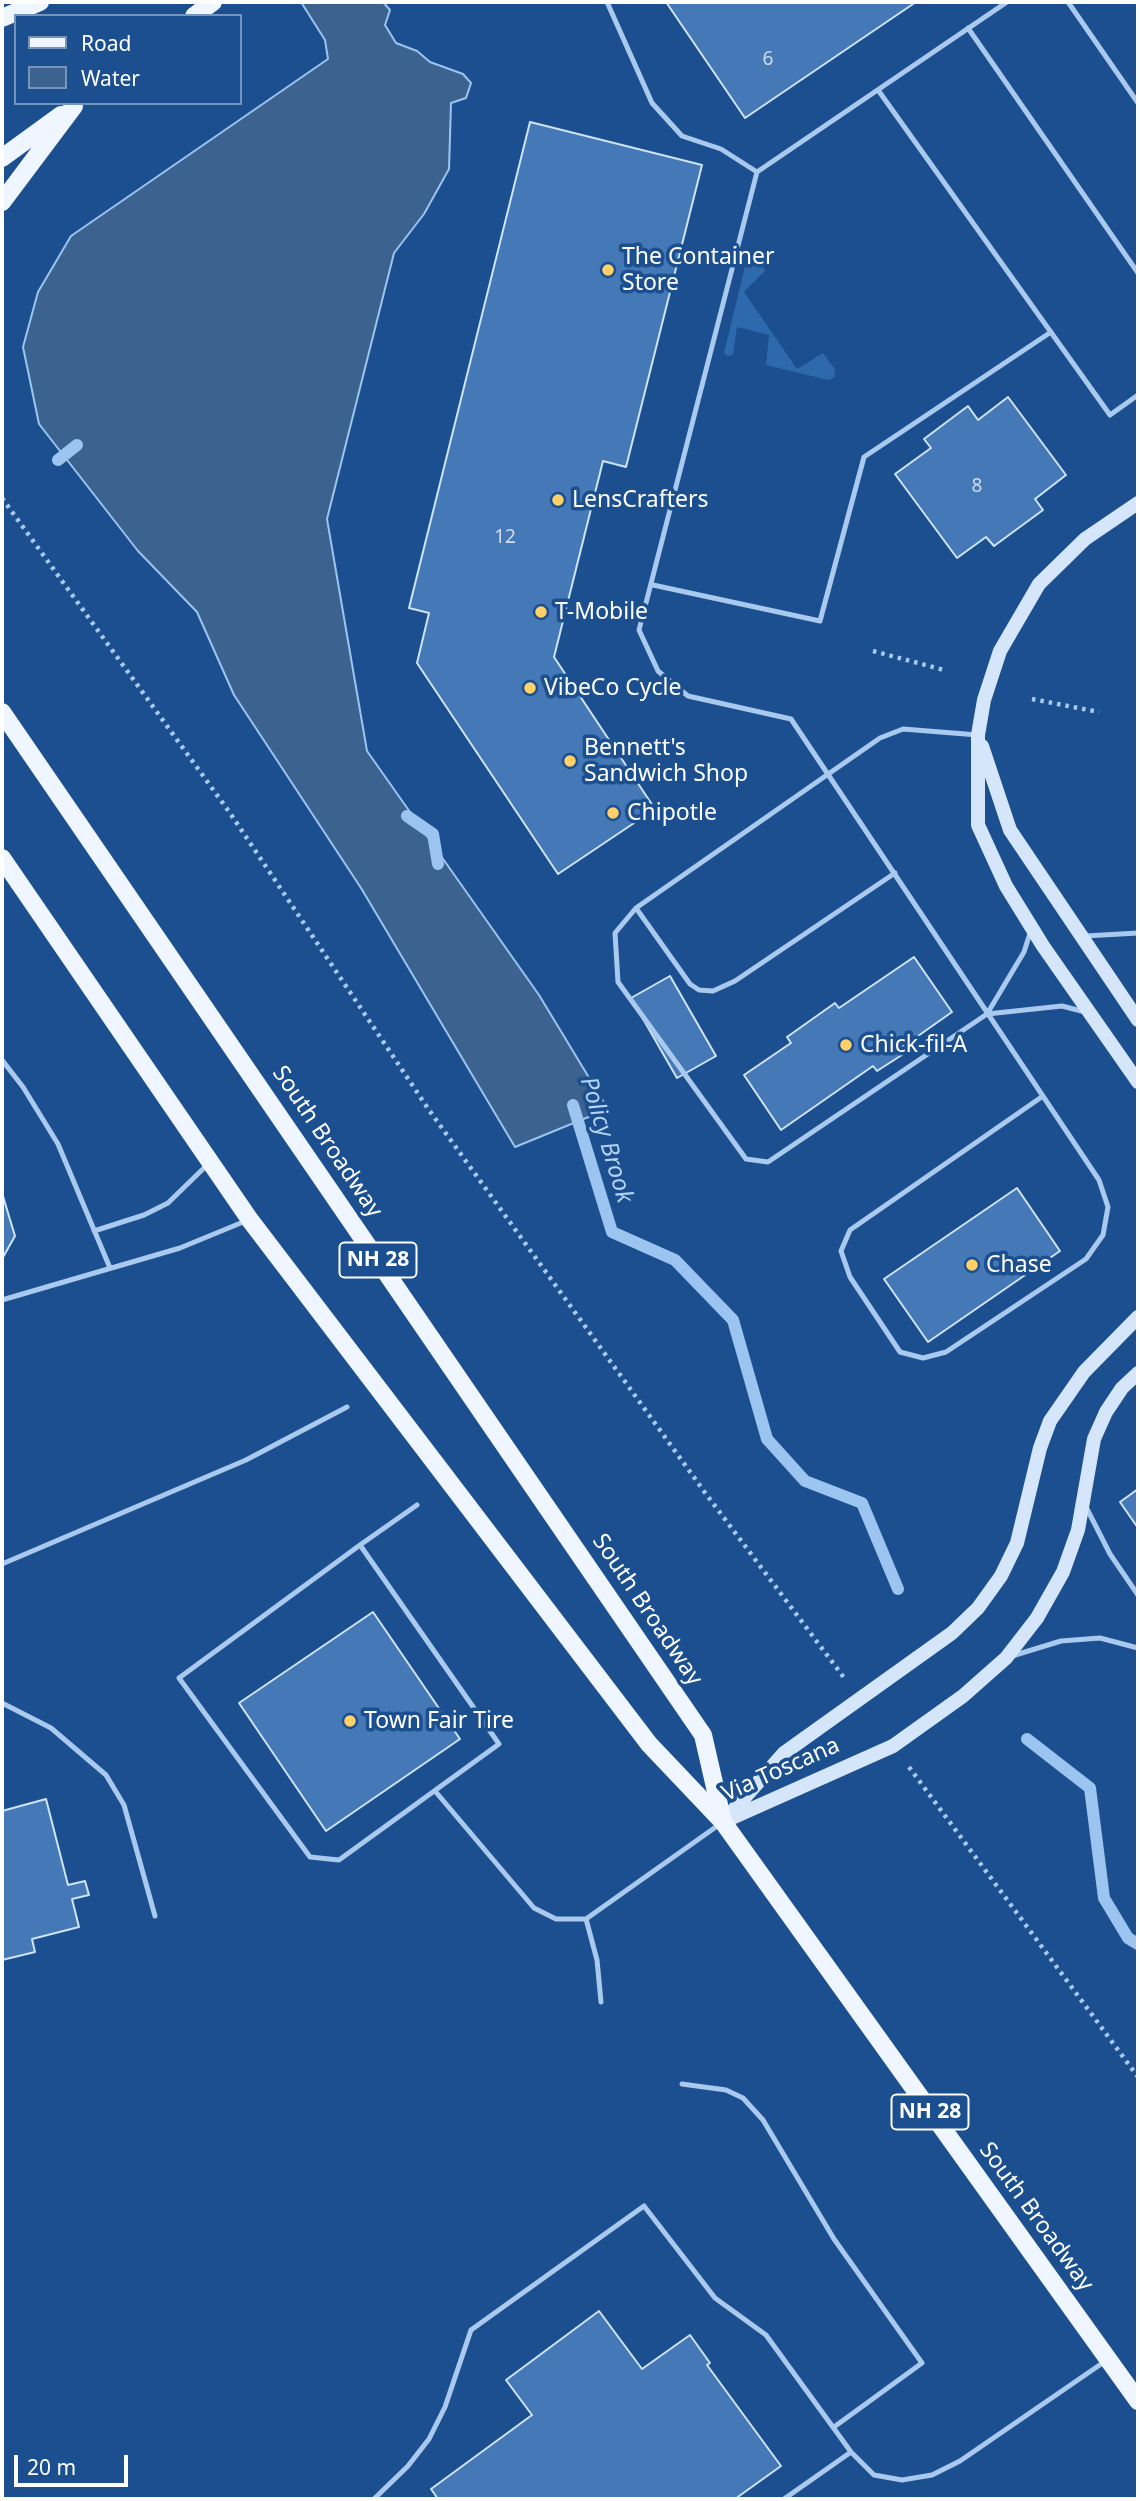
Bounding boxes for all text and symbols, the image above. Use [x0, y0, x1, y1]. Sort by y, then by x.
legend [14, 14, 242, 105]
text: Road [81, 29, 131, 57]
house number: 6 [763, 49, 773, 71]
text: Water [81, 64, 140, 92]
place label: The Container Store [622, 243, 774, 297]
marker: The Container Store [600, 262, 616, 278]
house number: 8 [972, 476, 982, 498]
place label: LensCrafters [572, 486, 708, 514]
marker: LensCrafters [550, 492, 566, 508]
house number: 12 [494, 527, 516, 549]
place label: T-Mobile [555, 598, 648, 626]
marker: T-Mobile [533, 604, 549, 620]
place label: VibeCo Cycle [544, 674, 681, 702]
marker: VibeCo Cycle [522, 680, 538, 696]
place label: Bennett's Sandwich Shop [584, 734, 748, 788]
marker: Bennett's Sandwich Shop [562, 753, 578, 769]
place label: Chipotle [627, 799, 717, 827]
marker: Chipotle [605, 805, 621, 821]
place label: Chick-fil-A [860, 1031, 967, 1059]
marker: Chick-fil-A [838, 1037, 854, 1053]
street label: South Broadway [266, 1061, 388, 1223]
water label: Policy Brook [573, 1074, 639, 1206]
road number: NH 28 [340, 1242, 416, 1278]
place label: Chase [986, 1251, 1052, 1279]
marker: Chase [964, 1257, 980, 1273]
street label: South Broadway [586, 1529, 708, 1691]
place label: Town Fair Tire [364, 1707, 514, 1735]
marker: Town Fair Tire [342, 1713, 358, 1729]
street label: Via Toscana [718, 1732, 844, 1808]
road number: NH 28 [892, 2094, 968, 2130]
street label: South Broadway [973, 2137, 1099, 2297]
scale bar [18, 2442, 131, 2486]
text: 20 m [27, 2453, 76, 2481]

